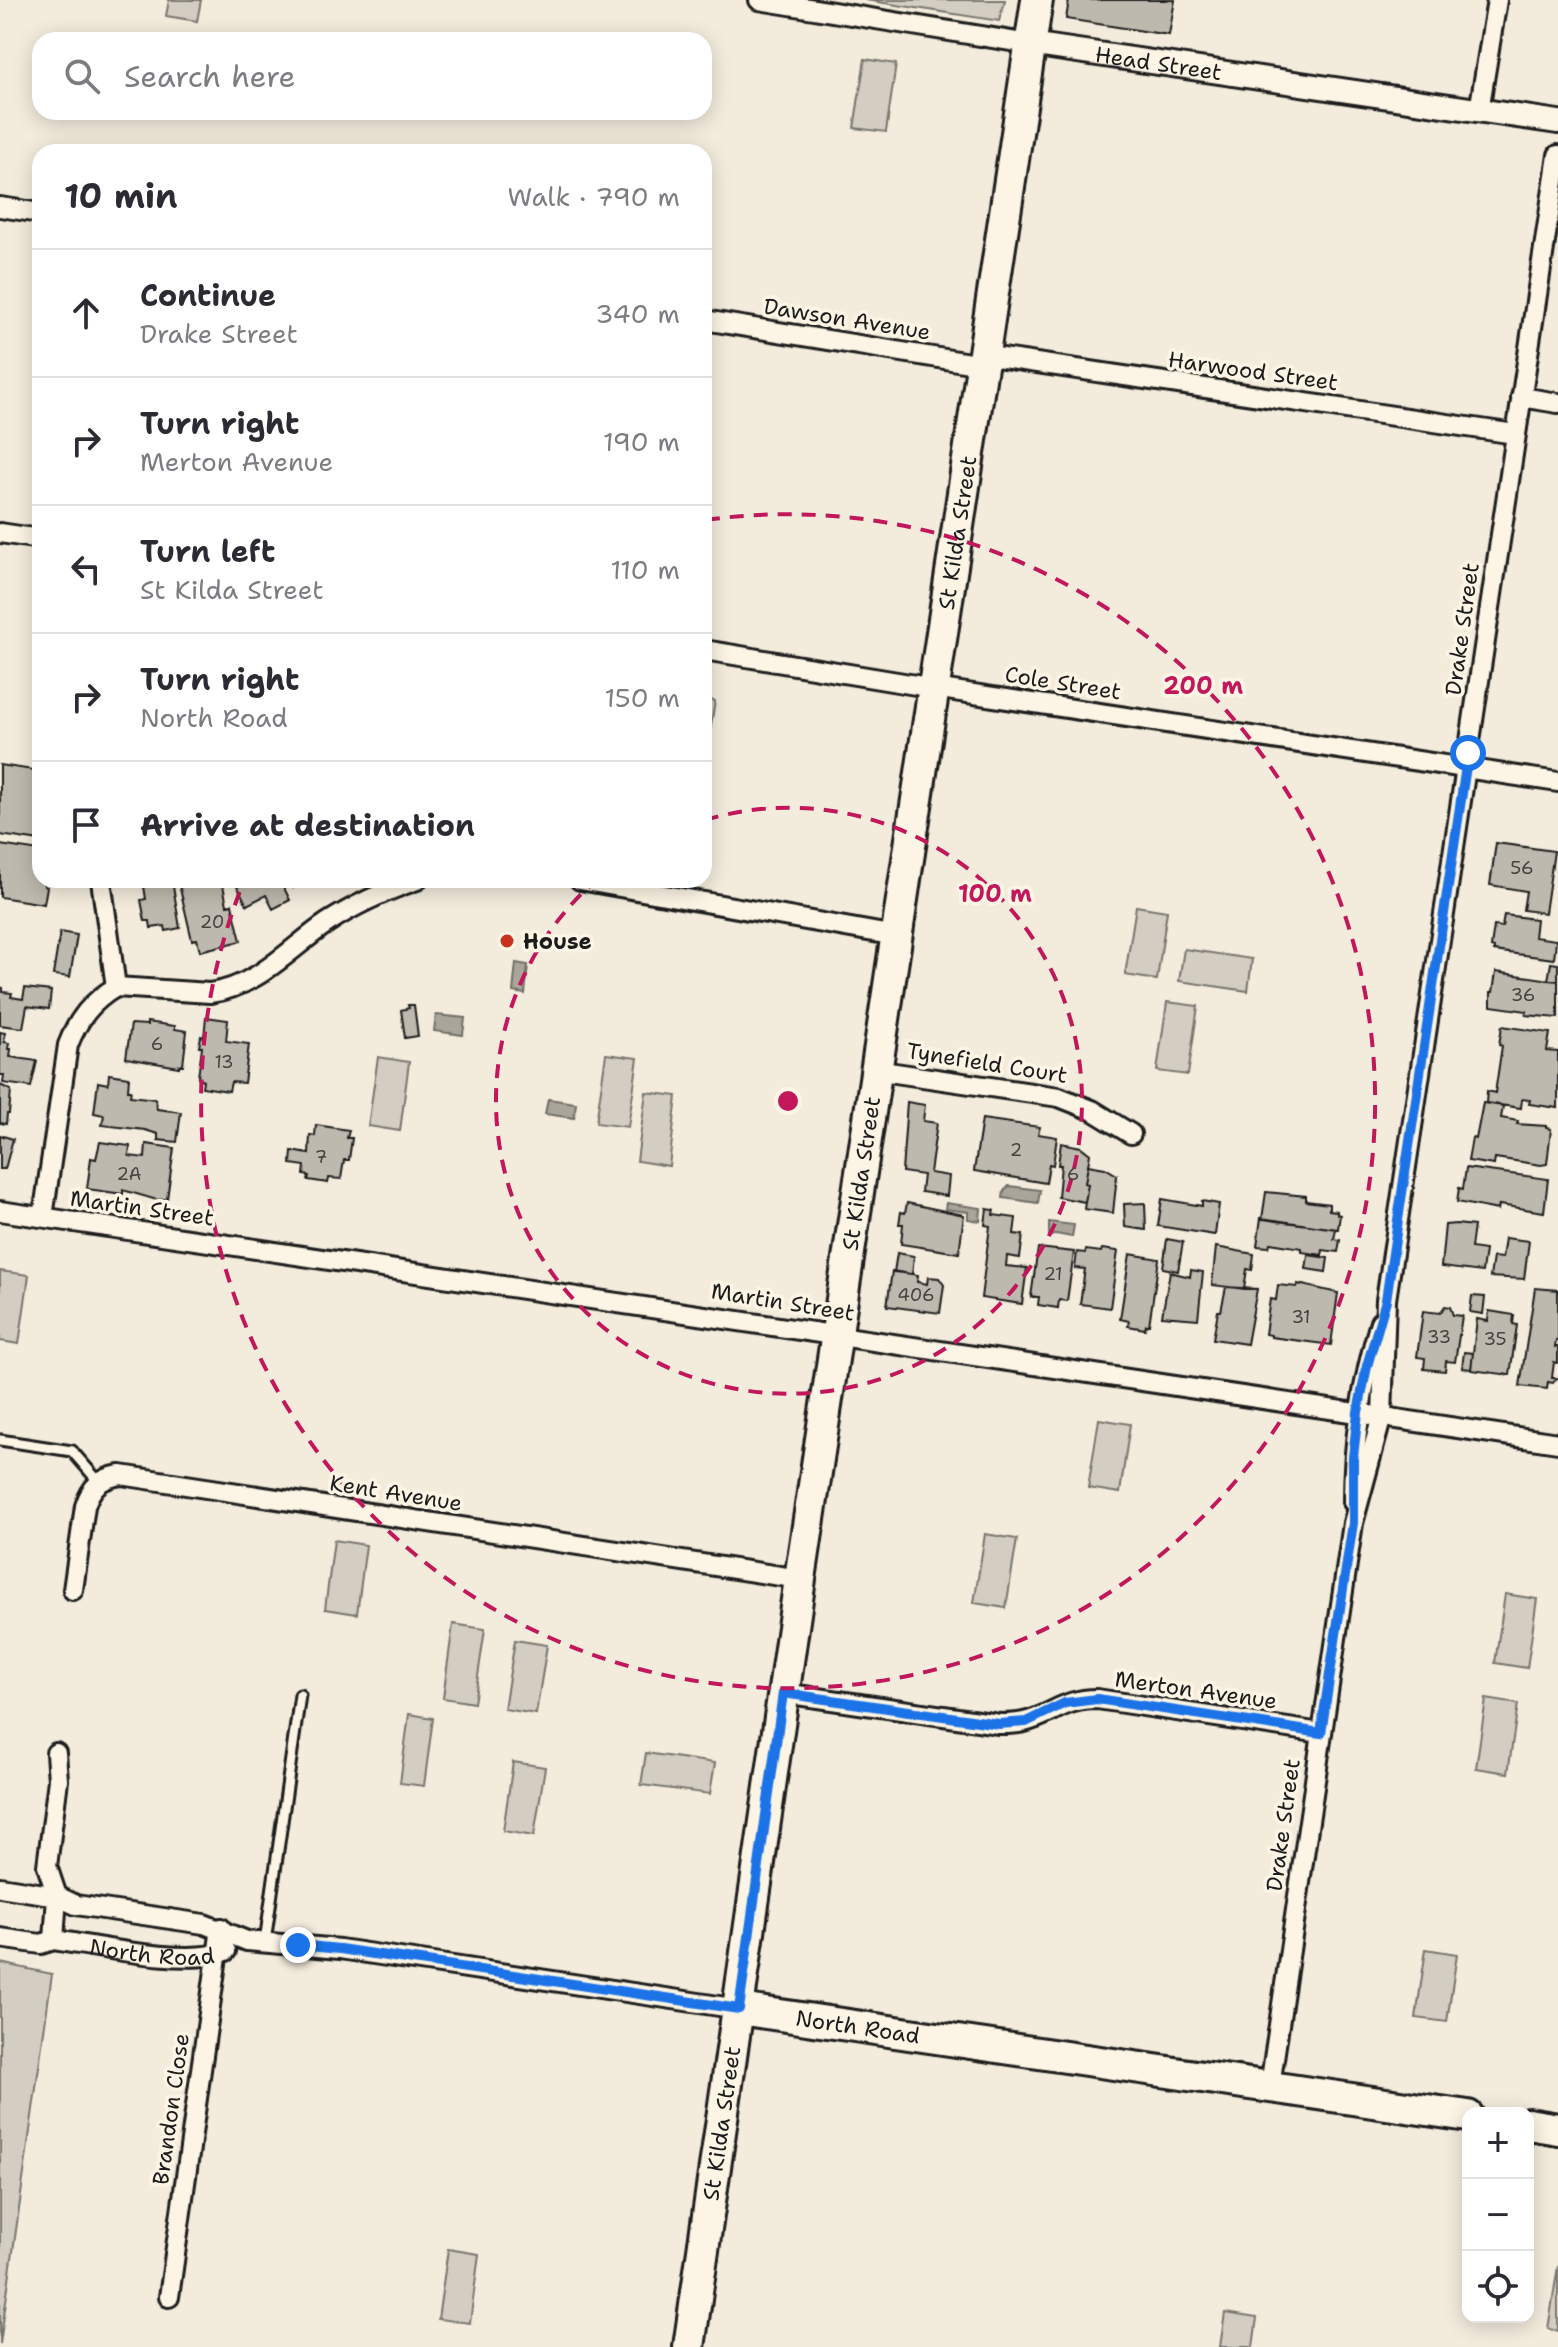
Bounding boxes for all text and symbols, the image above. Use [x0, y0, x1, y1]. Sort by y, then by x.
search box [32, 32, 712, 120]
street label: Head Street [1093, 39, 1224, 87]
icon: search [60, 54, 104, 98]
text: Search here [124, 56, 295, 97]
text: 10 min [64, 173, 178, 219]
text: Walk · 790 m [508, 179, 680, 214]
text: Continue [140, 275, 276, 316]
icon: ahead [64, 291, 108, 335]
street label: Dawson Avenue [762, 292, 932, 346]
text: 340 m [595, 296, 680, 331]
text: Drake Street [140, 316, 298, 351]
street label: Harwood Street [1166, 345, 1340, 397]
text: Turn right [140, 403, 299, 444]
icon: right [64, 419, 108, 463]
text: 190 m [603, 424, 680, 459]
text: Merton Avenue [140, 444, 333, 479]
street label: St Kilda Street [931, 454, 983, 612]
text: Turn left [140, 531, 275, 572]
icon: left [64, 547, 108, 591]
text: 110 m [610, 552, 680, 587]
street label: Drake Street [1438, 561, 1486, 697]
text: St Kilda Street [140, 572, 324, 607]
text: Turn right [140, 659, 299, 700]
street label: Cole Street [1003, 660, 1123, 706]
text: 200 m [1163, 670, 1243, 702]
icon: right [64, 675, 108, 719]
text: 150 m [604, 680, 680, 715]
text: North Road [140, 700, 288, 735]
route start [1450, 735, 1486, 771]
icon: arrive [64, 803, 108, 847]
text: Arrive at destination [140, 805, 475, 846]
house number: 56 [1510, 856, 1534, 880]
text: 100 m [958, 878, 1032, 910]
house number: 20 [200, 910, 224, 934]
place label: House [523, 927, 592, 956]
marker: House [498, 932, 516, 950]
house number: 36 [1511, 983, 1535, 1007]
house number: 6 [151, 1032, 163, 1056]
street label: Tynefield Court [905, 1036, 1069, 1090]
house number: 13 [214, 1050, 234, 1074]
centre of rings [774, 1087, 802, 1115]
street label: St Kilda Street [835, 1095, 887, 1253]
house number: 2 [1010, 1138, 1022, 1162]
house number: 7 [315, 1145, 327, 1169]
house number: 2A [117, 1162, 141, 1186]
house number: 6 [1067, 1162, 1079, 1186]
street label: Martin Street [68, 1184, 216, 1232]
house number: 21 [1043, 1262, 1063, 1286]
street label: Martin Street [709, 1276, 857, 1328]
house number: 406 [897, 1283, 935, 1307]
house number: 31 [1291, 1305, 1311, 1329]
house number: 33 [1427, 1325, 1451, 1349]
house number: 35 [1483, 1327, 1507, 1351]
street label: Kent Avenue [328, 1468, 464, 1518]
street label: Merton Avenue [1113, 1664, 1279, 1716]
street label: Drake Street [1259, 1757, 1307, 1893]
route end [280, 1927, 316, 1963]
street label: North Road [87, 1932, 216, 1972]
street label: North Road [794, 2003, 922, 2050]
street label: Brandon Close [146, 2031, 196, 2187]
street label: St Kilda Street [696, 2044, 747, 2202]
map controls [1462, 2107, 1534, 2323]
button: + [1462, 2107, 1534, 2179]
button: − [1462, 2179, 1534, 2251]
button: locate [1462, 2251, 1534, 2323]

